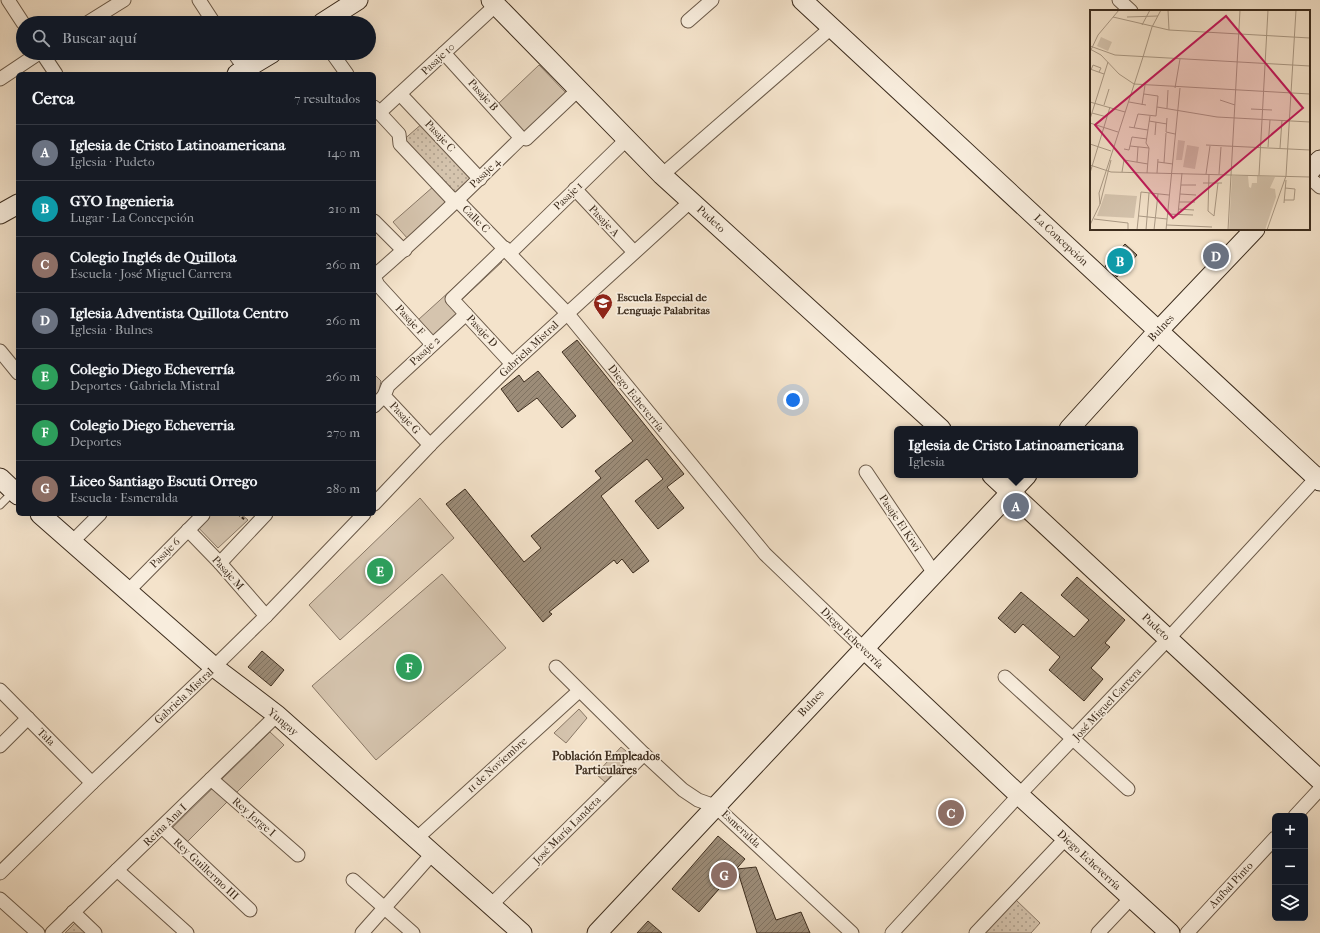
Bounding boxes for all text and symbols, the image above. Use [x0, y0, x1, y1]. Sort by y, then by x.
inset map [1090, 10, 1310, 230]
search box [16, 16, 376, 60]
icon: search [30, 27, 52, 49]
text: Buscar aquí [62, 29, 137, 47]
street label: Pasaje 10 [418, 40, 458, 78]
street label: Pasaje B [465, 76, 501, 114]
text: Cerca [32, 88, 74, 108]
text: 7 resultados [294, 91, 360, 106]
street label: Pasaje C [422, 117, 458, 155]
text: Iglesia de Cristo Latinoamericana [70, 136, 285, 154]
text: A [41, 145, 49, 160]
text: 140 m [327, 145, 360, 160]
text: Iglesia · Pudeto [70, 154, 155, 169]
street label: Pasaje 4 [467, 155, 503, 191]
street label: Pasaje 1 [551, 179, 585, 213]
text: GYO Ingenieria [70, 192, 174, 210]
text: B [41, 201, 49, 216]
text: 210 m [328, 201, 360, 216]
street label: Calle C [459, 202, 493, 236]
street label: Pasaje A [586, 202, 622, 240]
street label: Pudeto [694, 203, 728, 235]
text: Lugar · La Concepción [70, 210, 194, 225]
street label: La Concepción [1031, 212, 1091, 269]
pin: D [1203, 241, 1229, 271]
pin: B [1107, 246, 1133, 276]
text: Colegio Inglés de Quillota [70, 248, 236, 266]
text: C [41, 257, 49, 272]
text: 260 m [326, 257, 360, 272]
text: Escuela · José Miguel Carrera [70, 266, 232, 281]
place label: Escuela Especial de Lenguaje Palabritas [617, 291, 710, 317]
school or university icon: Escuela Especial de Lenguaje Palabritas [592, 292, 614, 320]
street label: Pasaje F [393, 302, 428, 338]
text: Iglesia Adventista Quillota Centro [70, 304, 288, 322]
street label: Pasaje D [464, 312, 500, 350]
street label: Bulnes [1145, 312, 1177, 344]
text: D [40, 313, 50, 328]
text: 260 m [326, 313, 360, 328]
street label: Gabriela Mistral [497, 318, 561, 380]
text: Iglesia · Bulnes [70, 322, 153, 337]
street label: Pasaje 2 [407, 333, 443, 368]
text: Colegio Diego Echeverría [70, 360, 234, 378]
street label: Diego Echeverría [605, 362, 667, 435]
text: E [41, 369, 49, 384]
text: 260 m [326, 369, 360, 384]
text: Deportes · Gabriela Mistral [70, 378, 220, 393]
your location [783, 390, 803, 410]
street label: Pasaje G [387, 399, 423, 437]
text: Colegio Diego Echeverria [70, 416, 234, 434]
text: F [42, 425, 48, 440]
text: 270 m [326, 425, 360, 440]
popup [894, 426, 1138, 478]
text: Deportes [70, 434, 121, 449]
text: Iglesia de Cristo Latinoamericana [908, 436, 1124, 454]
text: Iglesia [908, 454, 945, 469]
text: Liceo Santiago Escuti Orrego [70, 472, 257, 490]
text: G [40, 481, 50, 496]
text: 280 m [326, 481, 360, 496]
text: Escuela · Esmeralda [70, 490, 178, 505]
pin: A [1003, 491, 1029, 521]
street label: Pasaje El Kiwi [876, 492, 924, 555]
street label: Pasaje 6 [147, 535, 183, 571]
street label: Pasaje M [209, 553, 247, 593]
pin: E [367, 556, 393, 586]
street label: Diego Echeverría [818, 605, 887, 672]
street label: Pudeto [1139, 611, 1173, 644]
pin: F [396, 652, 422, 682]
street label: José Miguel Carrera [1069, 664, 1145, 744]
street label: Gabriela Mistral [152, 665, 216, 727]
street label: Bulnes [795, 687, 827, 719]
street label: Yungay [264, 705, 302, 739]
street label: Tala [34, 725, 58, 749]
street label: 11 de Noviembre [464, 734, 530, 795]
district label: Población Empleados Particulares [552, 749, 660, 777]
street label: José María Landeta [530, 793, 604, 867]
street label: Rey Jorge I [230, 795, 279, 840]
pin: C [938, 798, 964, 828]
street label: Reina Ana I [140, 801, 190, 849]
street label: Esmeralda [719, 807, 764, 851]
map controls [1272, 813, 1308, 921]
button: + [1272, 813, 1308, 849]
street label: Diego Echeverría [1055, 827, 1124, 893]
street label: Rey Guillermo III [171, 835, 242, 903]
button: − [1272, 849, 1308, 885]
street label: Aníbal Pinto [1206, 859, 1256, 912]
pin: G [711, 860, 737, 890]
button: layers [1272, 885, 1308, 921]

